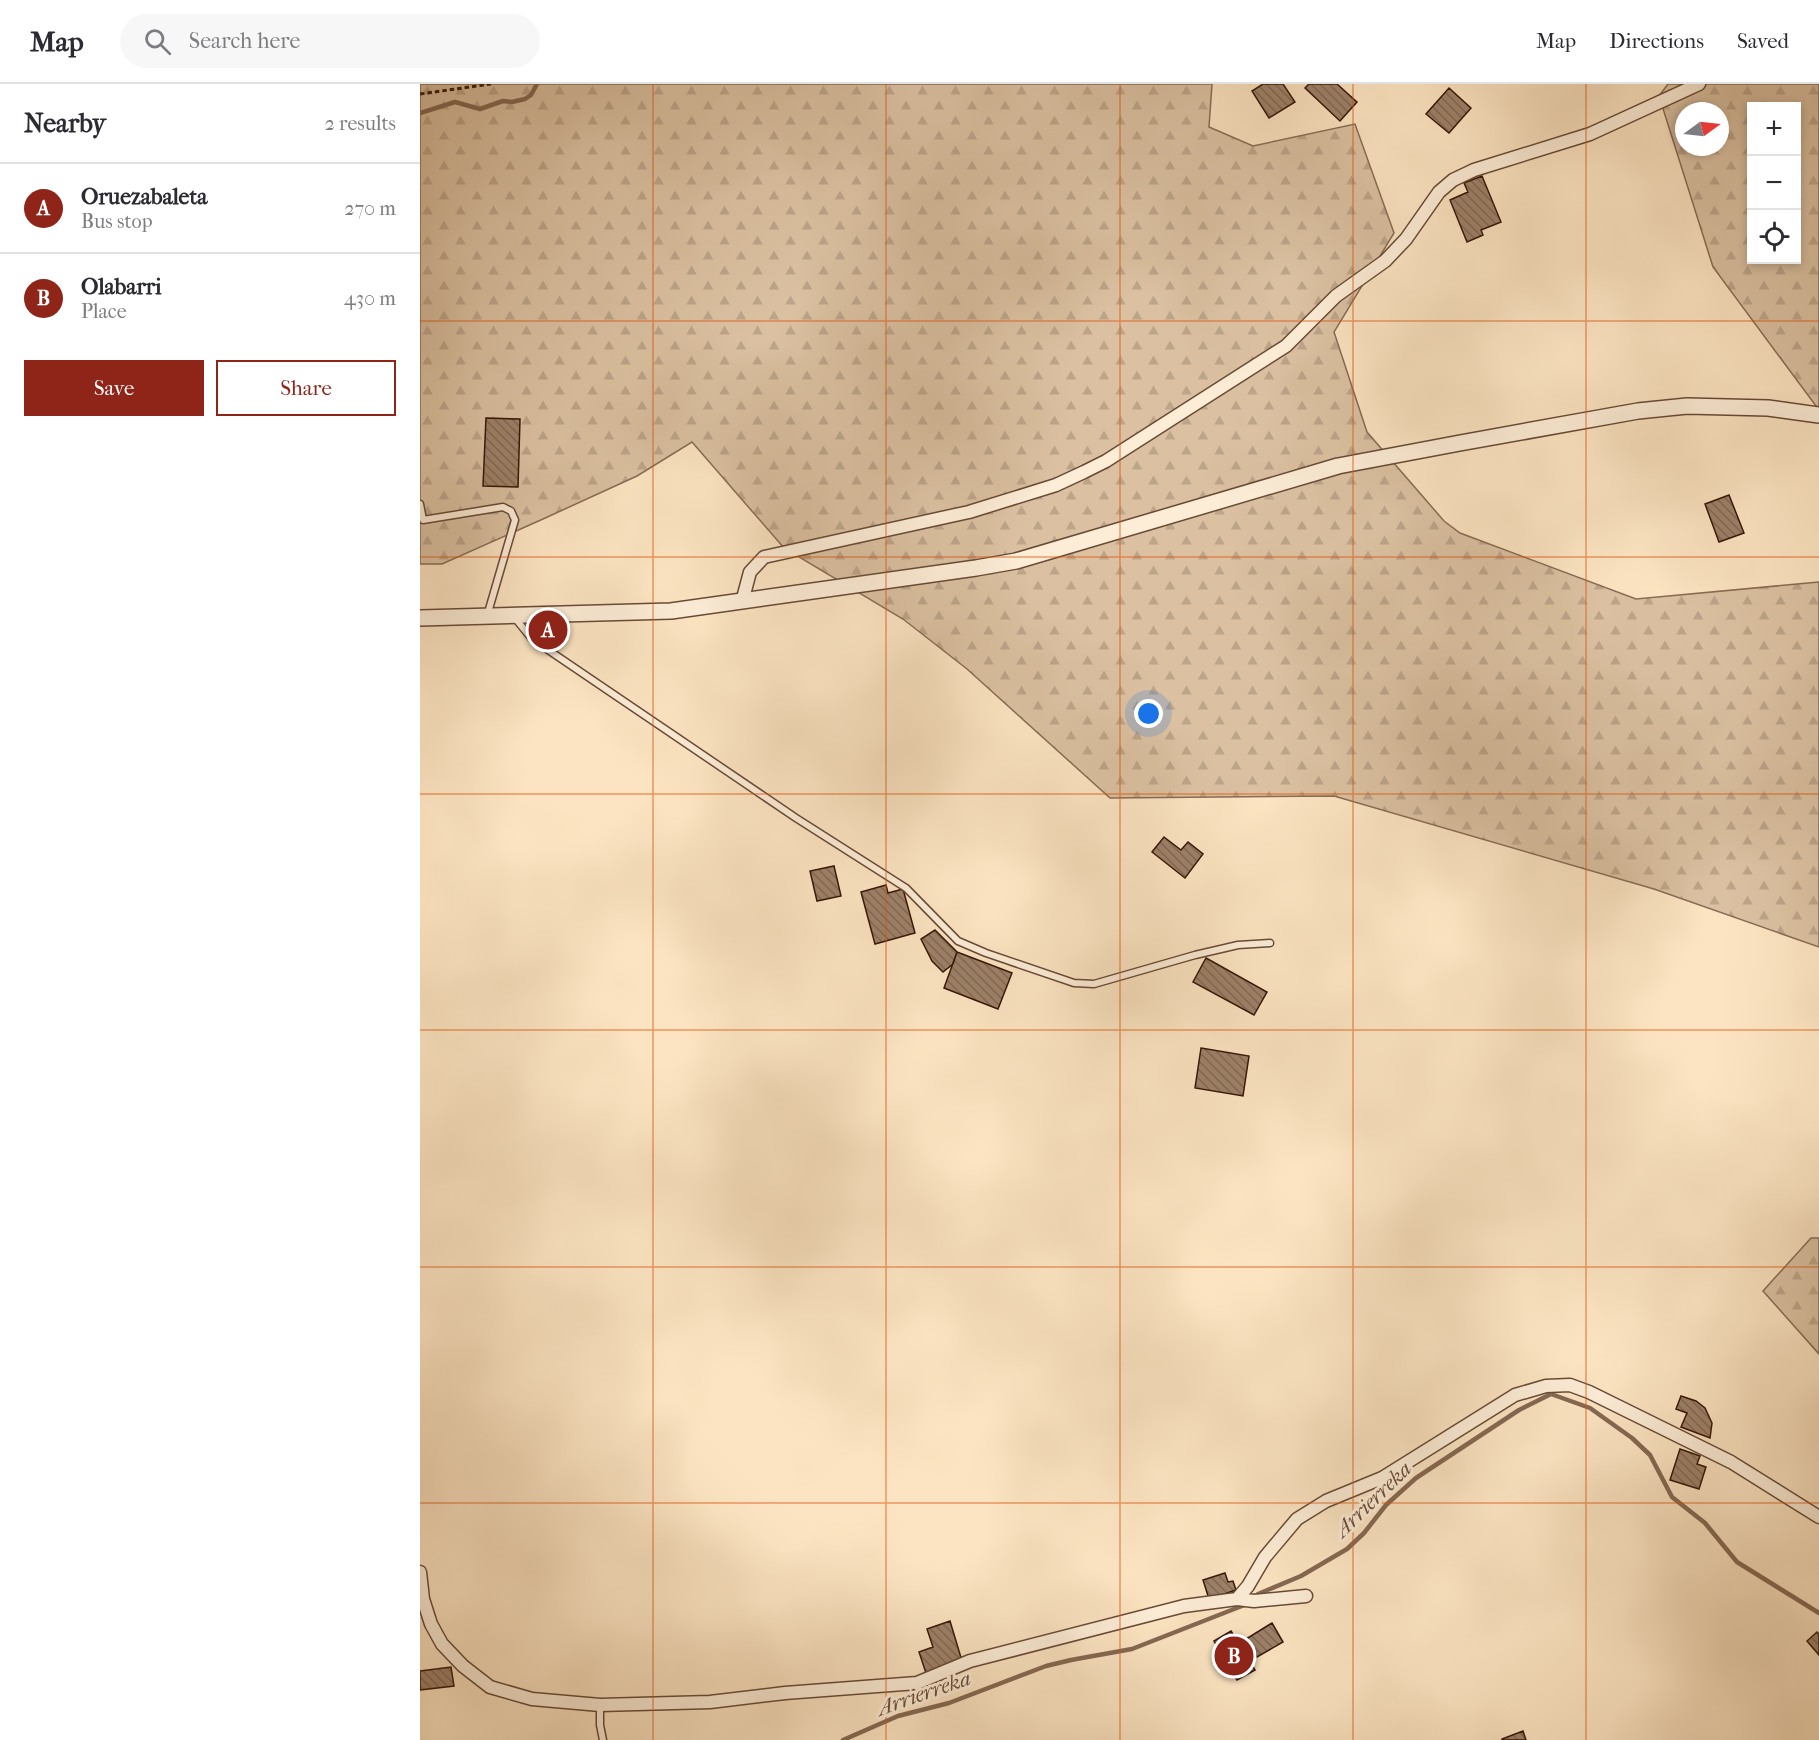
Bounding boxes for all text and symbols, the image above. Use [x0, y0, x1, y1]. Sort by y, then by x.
search box [120, 14, 540, 68]
text: Map [30, 25, 84, 58]
icon: search [141, 25, 174, 58]
text: Search here [189, 28, 300, 54]
text: Map [1536, 29, 1576, 53]
text: Directions [1609, 29, 1704, 53]
text: Saved [1737, 29, 1789, 53]
north arrow [1675, 102, 1729, 156]
map controls [1747, 102, 1801, 264]
button: + [1747, 102, 1801, 156]
text: Nearby [24, 108, 106, 139]
text: 2 results [325, 112, 396, 135]
button: − [1747, 156, 1801, 210]
text: Oruezabaleta [81, 184, 208, 210]
text: A [37, 197, 50, 220]
text: 270 m [344, 197, 396, 220]
text: Bus stop [81, 210, 153, 233]
button: locate [1747, 210, 1801, 264]
text: Olabarri [81, 274, 162, 300]
text: B [37, 287, 50, 310]
text: 430 m [344, 287, 396, 310]
text: Place [81, 300, 127, 323]
button: Save [24, 360, 204, 416]
button: Share [216, 360, 396, 416]
pin: A [528, 608, 568, 652]
your location [1134, 699, 1163, 728]
water label: Arrierreka [1328, 1457, 1416, 1543]
pin: B [1214, 1634, 1254, 1678]
water label: Arrierreka [871, 1666, 974, 1721]

